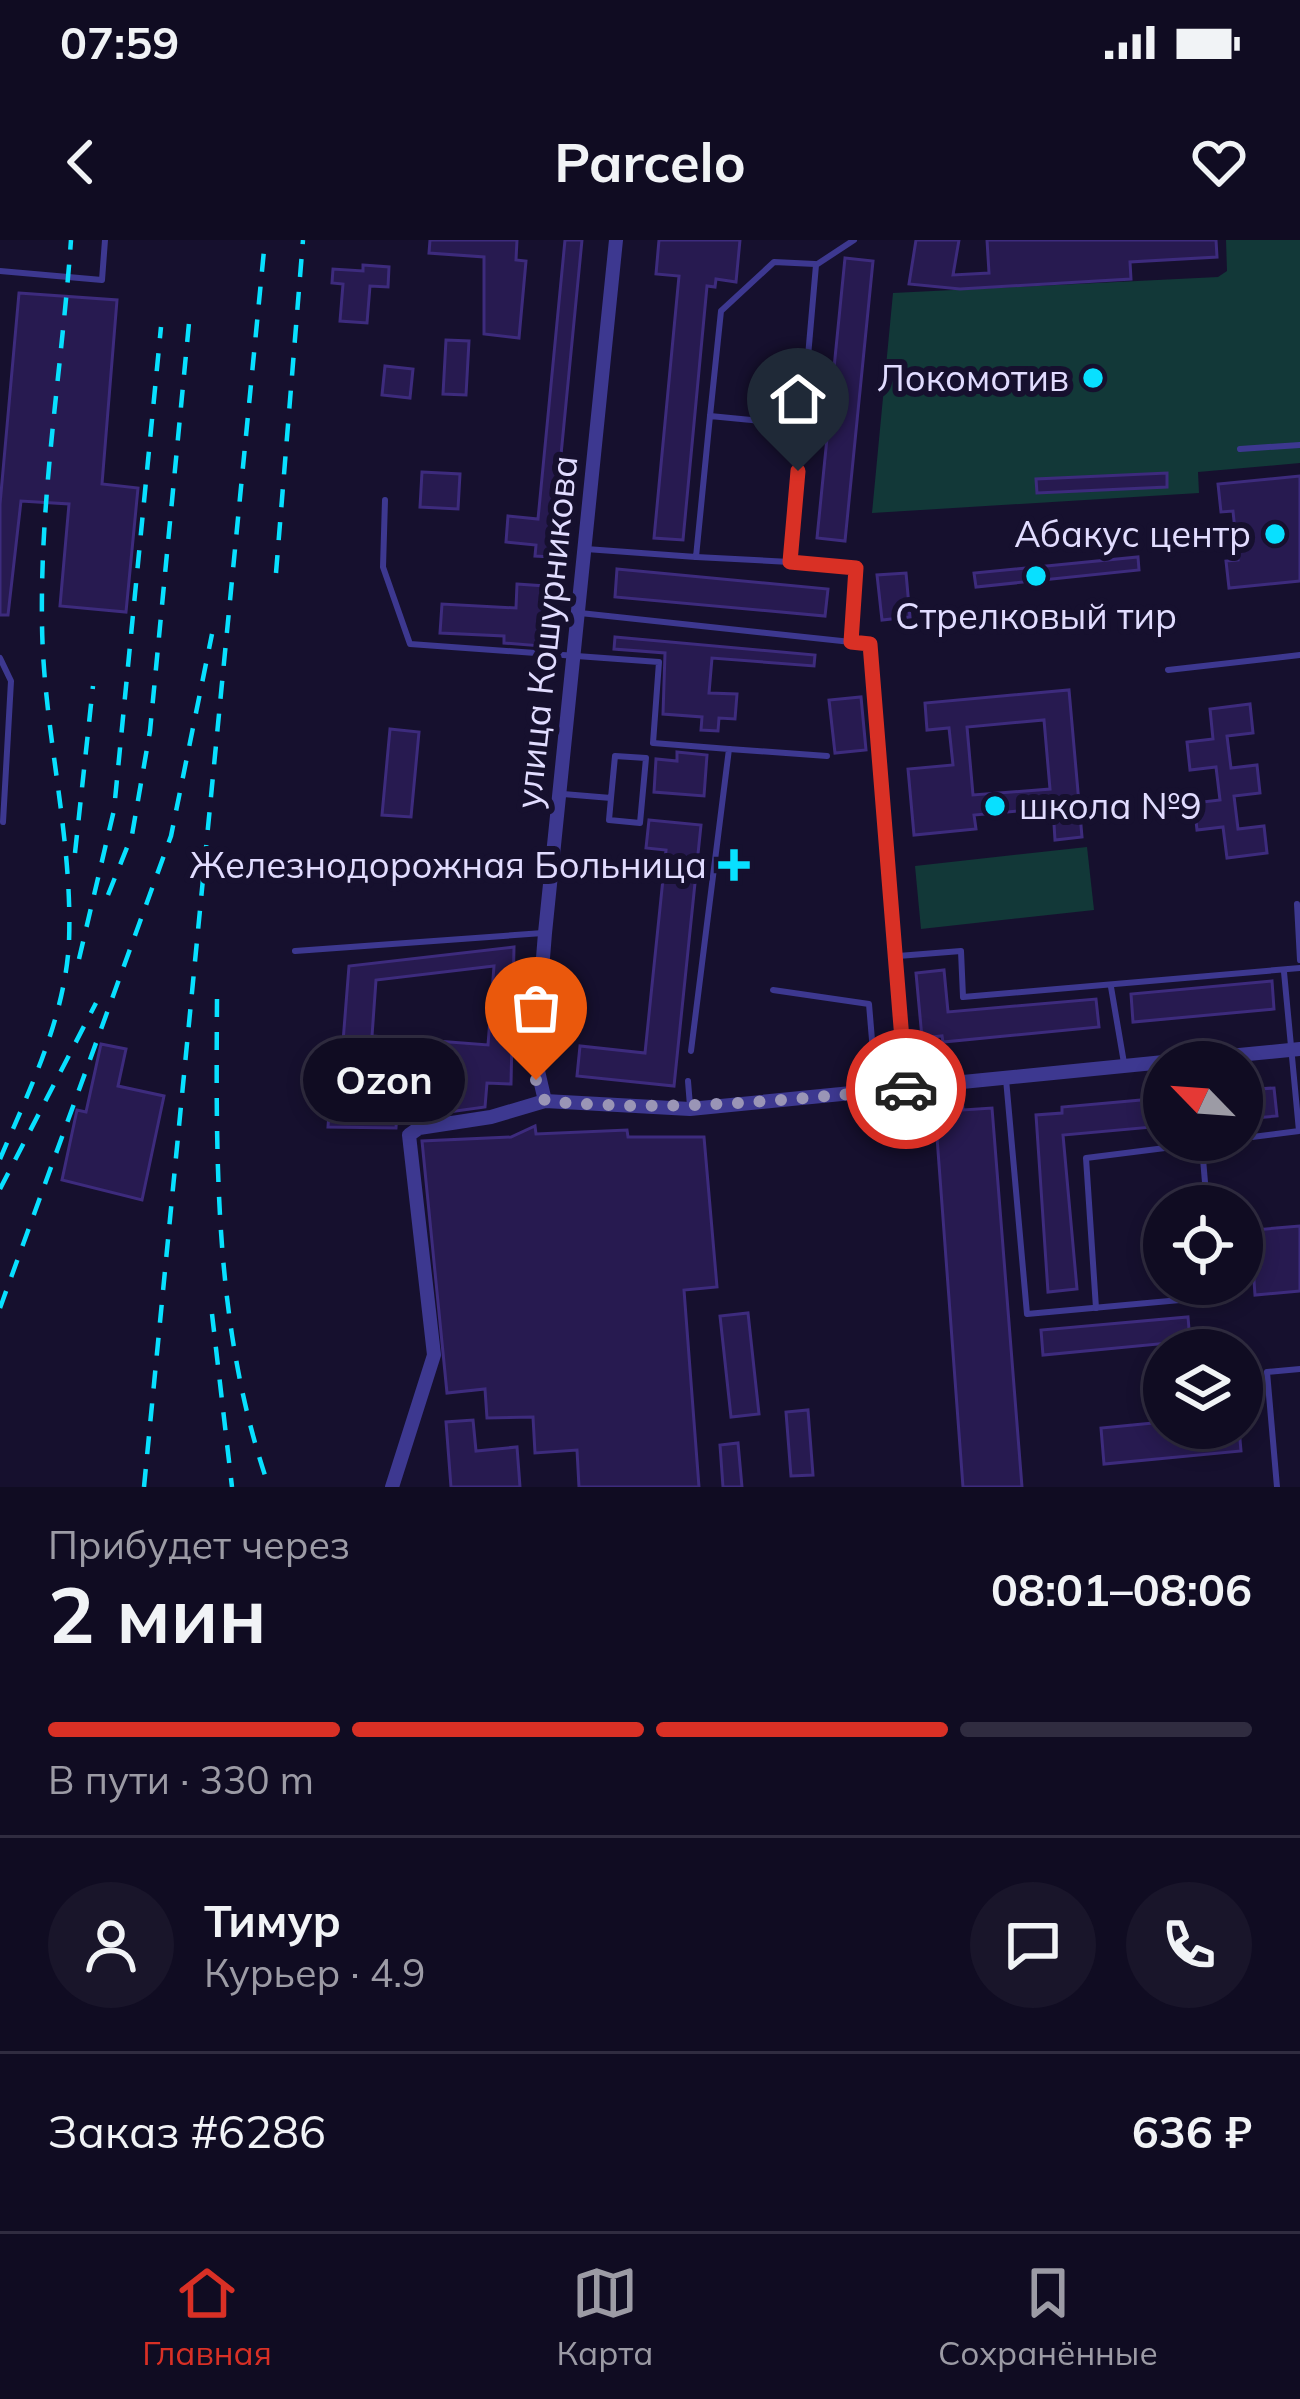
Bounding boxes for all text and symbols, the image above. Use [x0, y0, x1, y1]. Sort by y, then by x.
text: 07:59 [60, 14, 179, 70]
text: Parcelo [554, 128, 746, 196]
icon: back [48, 129, 114, 195]
icon: heart [1186, 129, 1252, 195]
pin [747, 348, 849, 471]
place label: Локомотив [877, 355, 1069, 400]
marker: Локомотив [1080, 365, 1106, 391]
icon: home [765, 366, 831, 432]
street label: улица Кошурникова [505, 453, 586, 811]
place label: Абакус центр [1014, 511, 1251, 556]
marker: Абакус центр [1262, 521, 1288, 547]
marker: Стрелковый тир [1023, 563, 1049, 589]
place label: Стрелковый тир [895, 593, 1177, 638]
place label: школа №9 [1019, 783, 1202, 828]
marker: школа №9 [982, 793, 1008, 819]
place label: Железнодорожная Больница [189, 842, 707, 887]
marker: Железнодорожная Больница [718, 849, 750, 881]
pin [485, 957, 587, 1080]
icon: bag [503, 975, 569, 1041]
courier [846, 1029, 966, 1149]
callout: Ozon [302, 1038, 464, 1122]
north arrow [1143, 1041, 1263, 1161]
map controls [1143, 1041, 1263, 1449]
text: Ozon [335, 1055, 433, 1104]
icon: car [873, 1056, 939, 1122]
button: locate [1143, 1185, 1263, 1305]
button: layers [1143, 1329, 1263, 1449]
text: Прибудет через [48, 1520, 350, 1569]
text: 08:01–08:06 [991, 1561, 1252, 1617]
text: 2 мин [48, 1565, 267, 1663]
text: В пути · 330 m [48, 1755, 314, 1804]
button: person [48, 1882, 174, 2008]
button: chat [970, 1882, 1096, 2008]
button: phone [1126, 1882, 1252, 2008]
text: Тимур [204, 1892, 341, 1948]
text: Курьер · 4.9 [204, 1948, 425, 1997]
text: Заказ #6286 [48, 2103, 326, 2159]
text: 636 ₽ [1132, 2103, 1252, 2159]
tab: Главная [142, 2260, 272, 2373]
tab: Карта [556, 2260, 653, 2373]
tab: Сохранённые [938, 2260, 1158, 2373]

